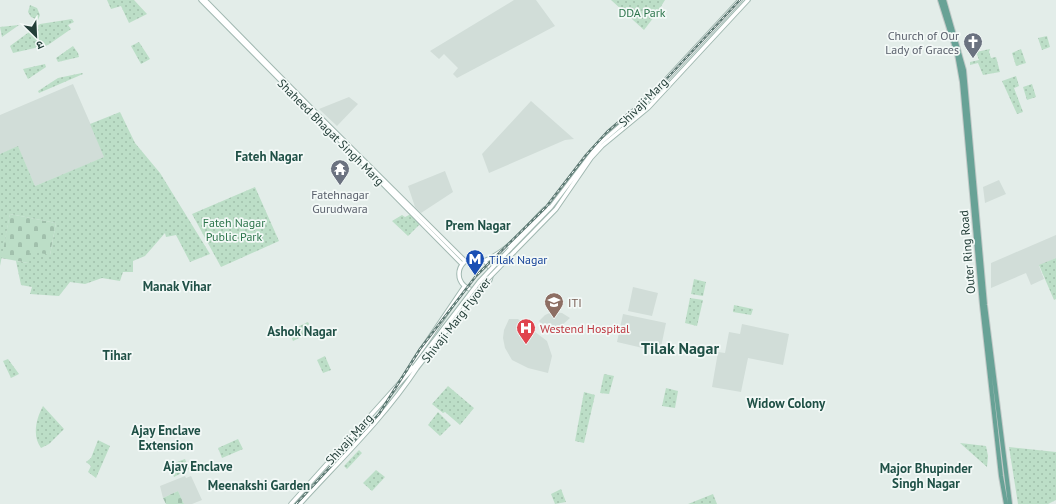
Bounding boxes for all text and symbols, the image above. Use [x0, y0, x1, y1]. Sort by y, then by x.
park label: DDA Park [618, 5, 666, 20]
north arrow [16, 16, 56, 56]
place label: Church of Our Lady of Graces [885, 28, 959, 57]
church icon: Church of Our Lady of Graces [962, 31, 984, 59]
text: उ [34, 37, 46, 53]
street label: Shivaji Marg [615, 74, 671, 130]
street label: Shaheed Bhagat Singh Marg [275, 76, 387, 188]
district label: Fateh Nagar [235, 148, 303, 165]
temple icon: Fatehnagar Gurudwara [329, 158, 351, 186]
place label: Fatehnagar Gurudwara [311, 187, 369, 216]
street label: Outer Ring Road [956, 210, 978, 294]
park label: Fateh Nagar Public Park [203, 215, 265, 244]
district label: Prem Nagar [446, 217, 511, 234]
metro station icon: Tilak Nagar [464, 248, 486, 276]
place label: Tilak Nagar [489, 252, 547, 267]
street label: Shivaji Marg Flyover [418, 274, 494, 366]
district label: Manak Vihar [143, 278, 212, 295]
school or university icon: ITI [543, 291, 565, 319]
place label: ITI [568, 295, 582, 310]
hospital icon: Westend Hospital [515, 317, 537, 345]
place label: Westend Hospital [540, 321, 630, 336]
district label: Ashok Nagar [267, 323, 337, 340]
district label: Tilak Nagar [641, 338, 719, 358]
district label: Tihar [103, 347, 132, 364]
district label: Widow Colony [747, 395, 826, 412]
street label: Shivaji Marg [322, 410, 376, 468]
district label: Ajay Enclave Extension [131, 422, 201, 454]
district label: Ajay Enclave [163, 458, 233, 475]
district label: Major Bhupinder Singh Nagar [880, 460, 973, 492]
district label: Meenakshi Garden [208, 477, 310, 494]

